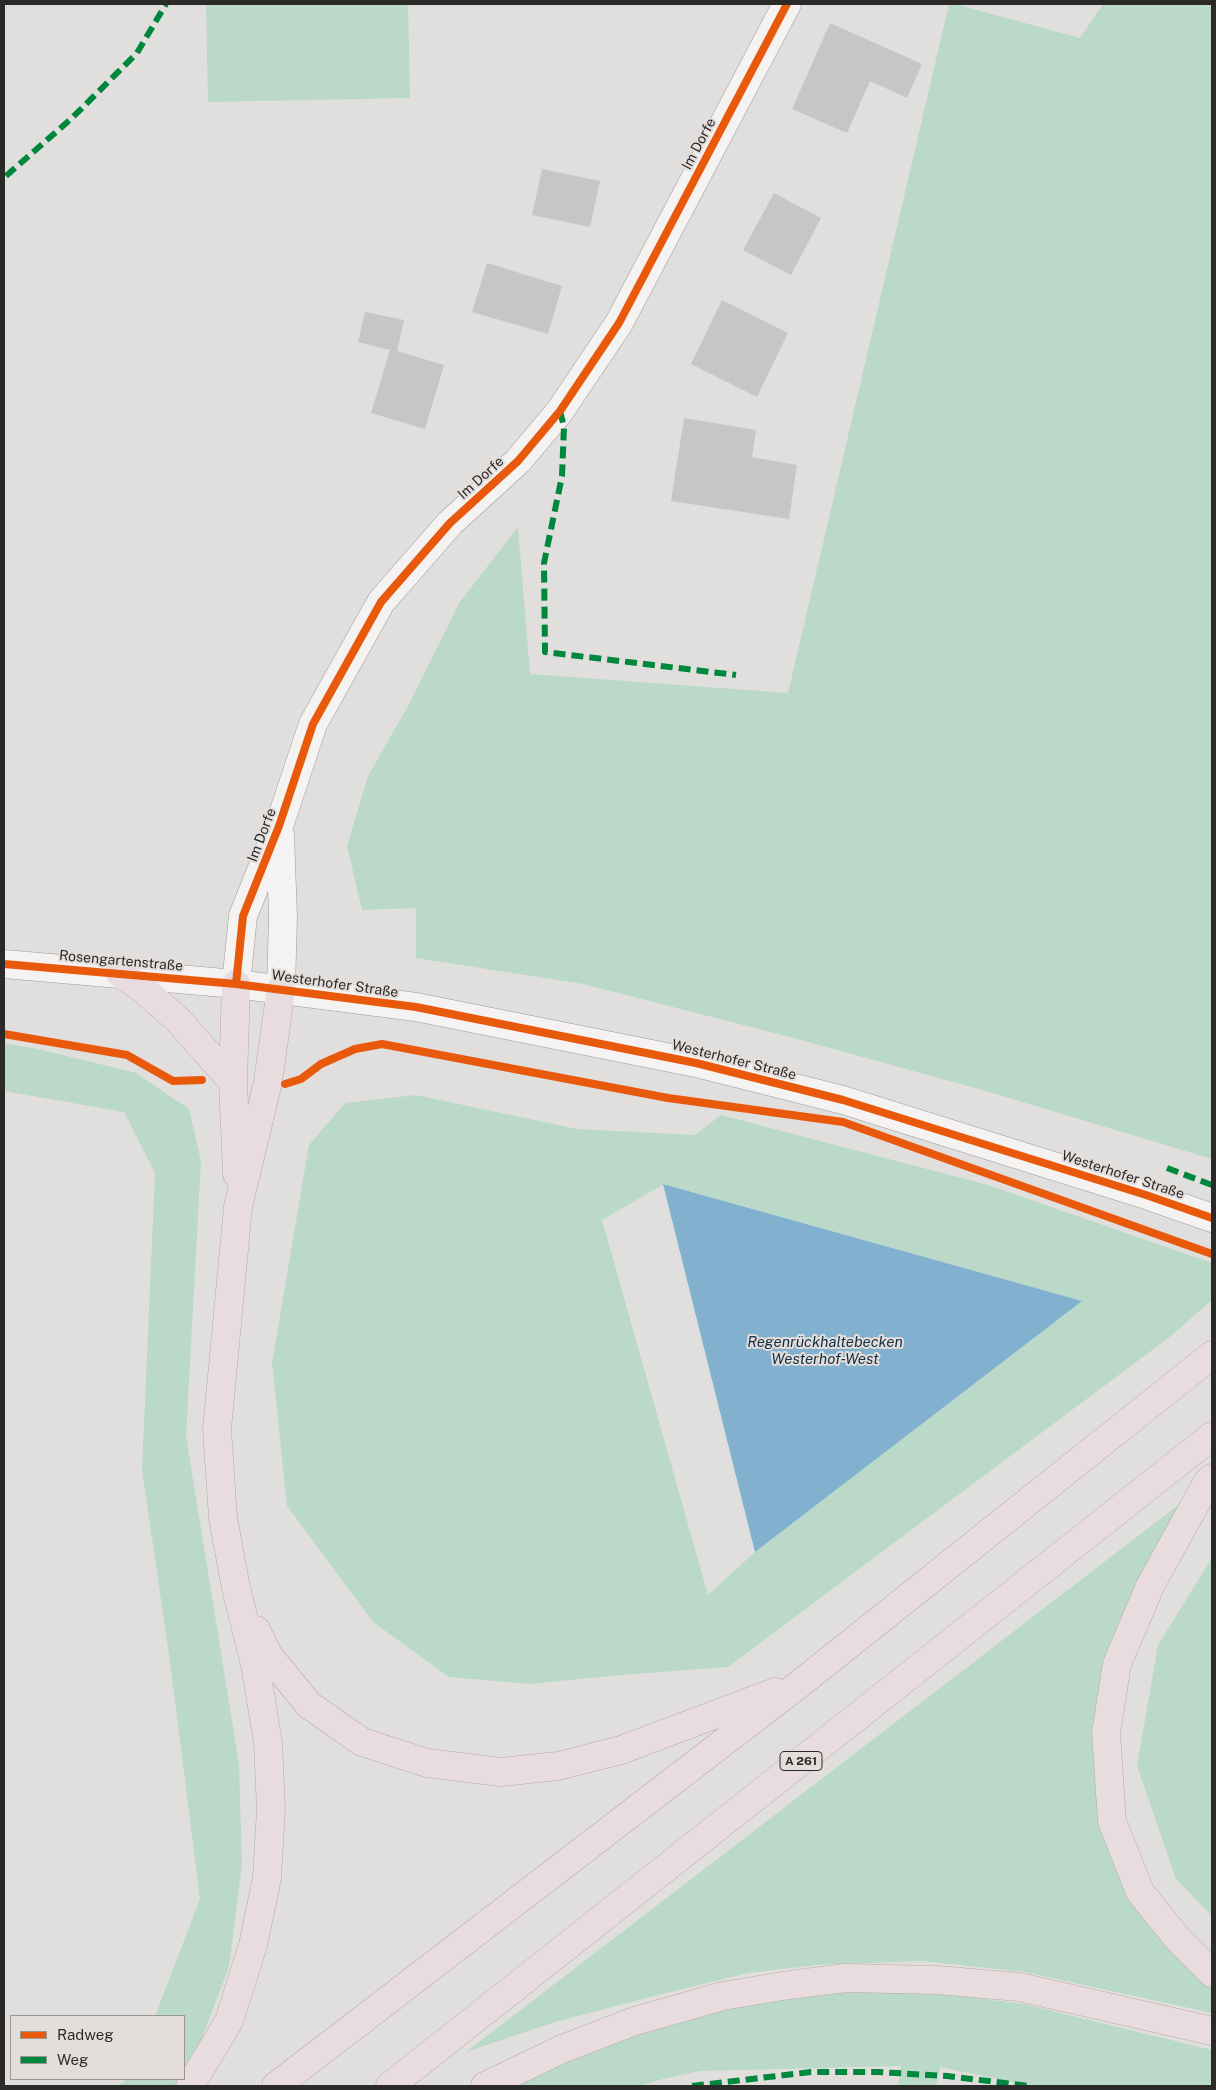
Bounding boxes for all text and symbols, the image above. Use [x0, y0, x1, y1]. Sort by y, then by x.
street label: Im Dorfe [678, 115, 720, 173]
street label: Im Dorfe [455, 453, 507, 503]
street label: Im Dorfe [244, 806, 280, 864]
street label: Rosengartenstraße [58, 947, 184, 975]
street label: Westerhofer Straße [271, 967, 399, 1001]
street label: Westerhofer Straße [670, 1036, 798, 1084]
street label: Westerhofer Straße [1060, 1147, 1186, 1203]
water label: Regenrückhaltebecken Westerhof-West [747, 1333, 903, 1368]
road number: A 261 [780, 1752, 822, 1770]
legend [10, 2015, 185, 2080]
text: Radweg [57, 2026, 114, 2043]
text: Weg [57, 2051, 88, 2068]

